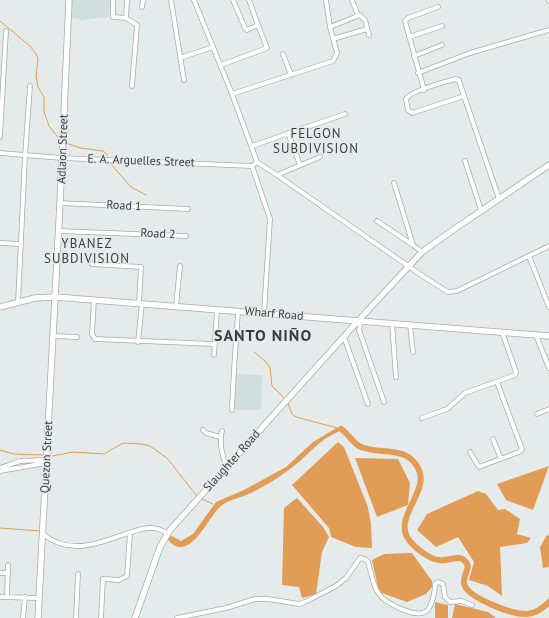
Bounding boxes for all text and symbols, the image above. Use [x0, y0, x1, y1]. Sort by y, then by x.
street label: Adlaon Street [55, 114, 71, 184]
district label: FELGON SUBDIVISION [273, 126, 359, 157]
street label: E. A. Arguelles Street [87, 152, 195, 170]
street label: Road 1 [106, 198, 142, 214]
street label: Road 2 [140, 226, 176, 242]
district label: YBANEZ SUBDIVISION [44, 236, 130, 267]
street label: Wharf Road [244, 304, 304, 324]
district label: SANTO NIÑO [214, 326, 312, 346]
street label: Quezon Street [38, 420, 56, 494]
street label: Slaughter Road [201, 427, 263, 495]

